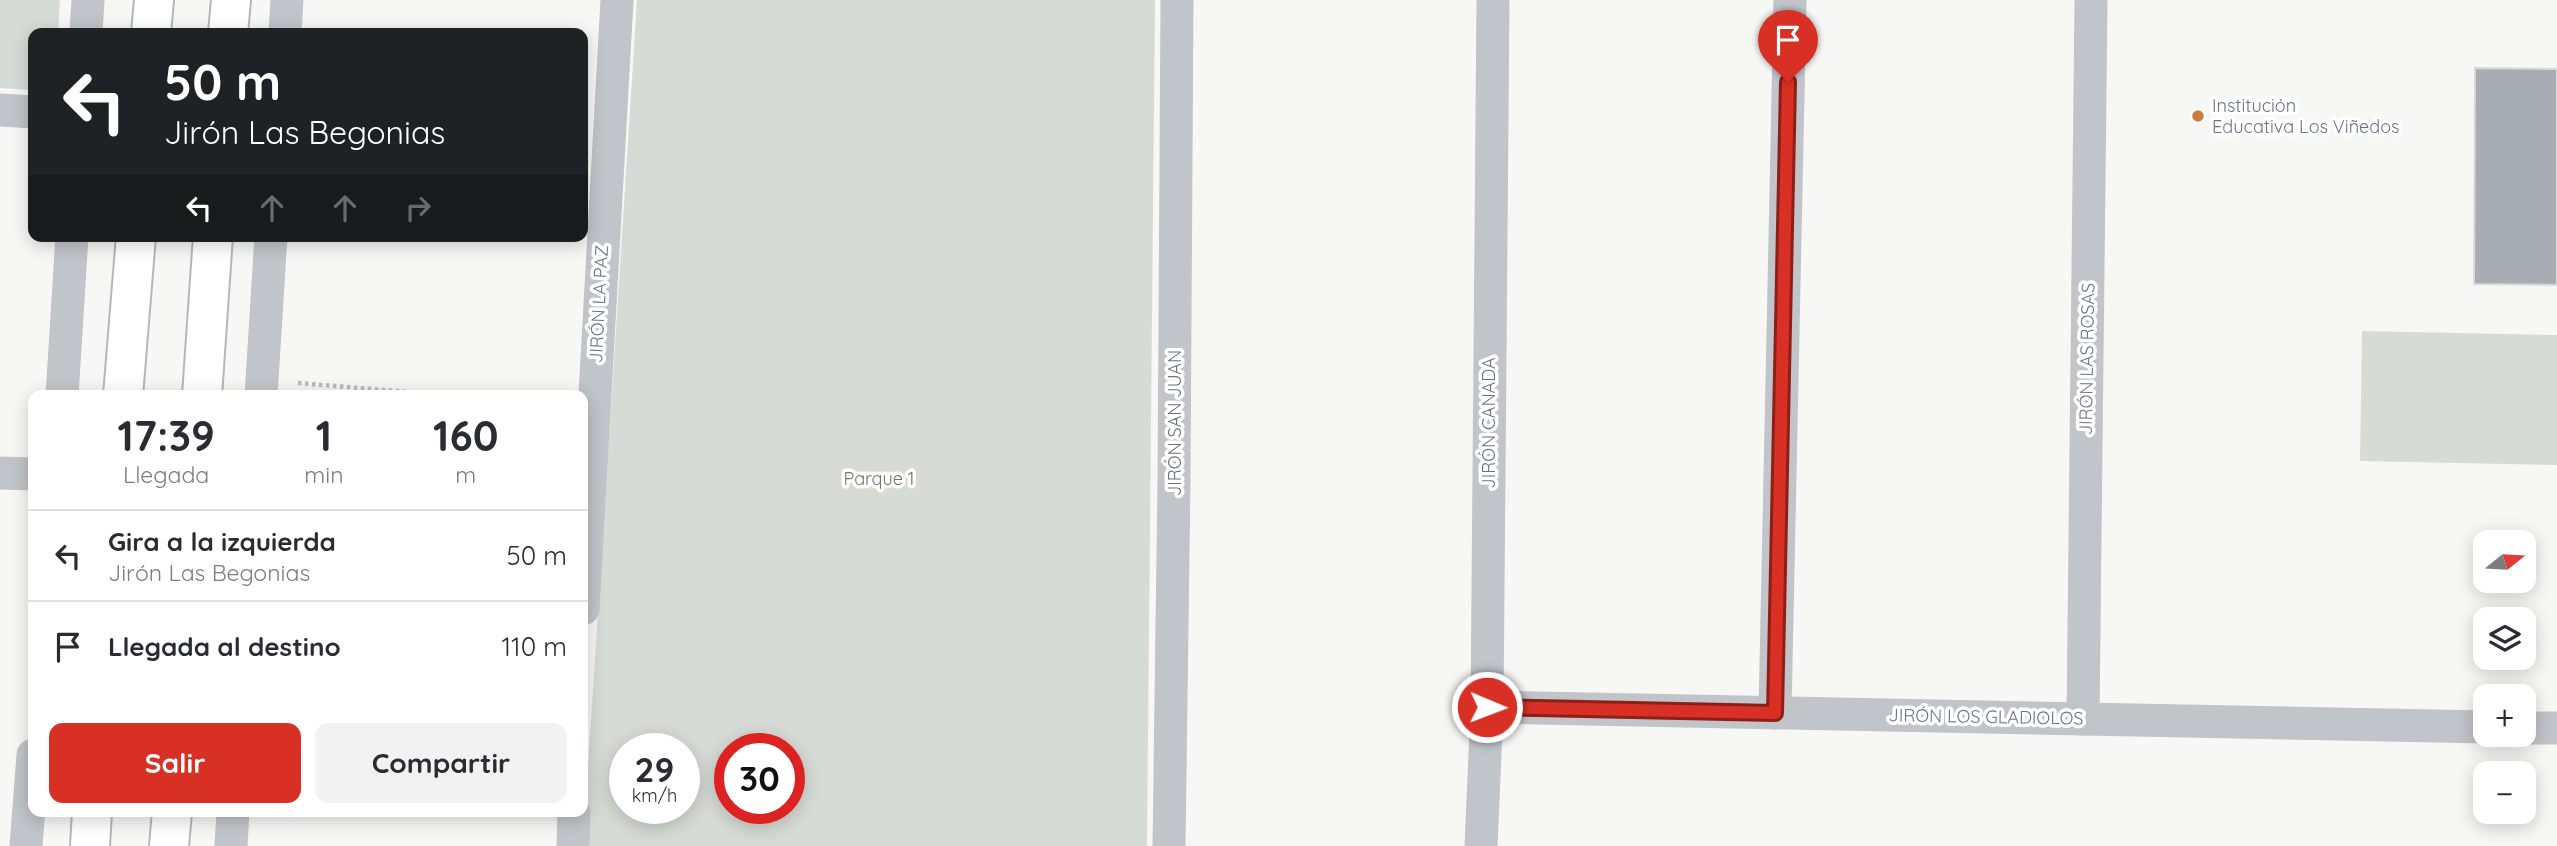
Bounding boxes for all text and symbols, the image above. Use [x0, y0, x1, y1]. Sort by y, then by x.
pin [1758, 10, 1818, 82]
icon: arrive [1769, 21, 1807, 59]
text: 50 m [164, 51, 281, 112]
icon: left [49, 56, 140, 147]
place label: Institución Educativa Los Viñedos [2212, 94, 2400, 138]
marker: Institución Educativa Los Viñedos [2190, 108, 2206, 124]
text: Jirón Las Begonias [164, 112, 445, 152]
icon: left [180, 189, 218, 227]
icon: ahead [253, 189, 291, 227]
icon: ahead [326, 189, 364, 227]
icon: right [399, 189, 437, 227]
street label: JIRÓN LA PAZ [584, 244, 613, 364]
street label: JIRÓN LAS ROSAS [2074, 283, 2099, 435]
street label: JIRÓN SAN JUAN [1163, 350, 1186, 496]
street label: JIRÓN CANADA [1477, 357, 1500, 489]
text: 17:39 [118, 409, 215, 462]
text: 1 [316, 409, 332, 462]
text: 160 [433, 409, 498, 462]
text: Llegada [123, 460, 209, 489]
text: min [304, 460, 344, 489]
text: m [455, 460, 476, 489]
park label: Parque 1 [844, 467, 914, 490]
text: Gira a la izquierda [108, 525, 336, 558]
north arrow [2473, 530, 2536, 593]
map controls [2473, 530, 2536, 824]
icon: left [49, 537, 87, 575]
text: 50 m [507, 539, 567, 572]
text: Jirón Las Begonias [108, 558, 310, 587]
button: layers [2473, 607, 2536, 670]
icon: arrive [49, 628, 87, 666]
text: Llegada al destino [108, 630, 341, 663]
text: 110 m [501, 630, 567, 663]
position arrow [1450, 670, 1524, 744]
button: + [2473, 684, 2536, 747]
street label: JIRÓN LOS GLADIOLOS [1888, 703, 2084, 730]
button: Salir [49, 723, 301, 803]
button: Compartir [315, 723, 567, 803]
speed limit sign: 30 [714, 733, 805, 824]
text: 29 [635, 747, 674, 791]
button: − [2473, 761, 2536, 824]
text: km/h [632, 784, 677, 807]

